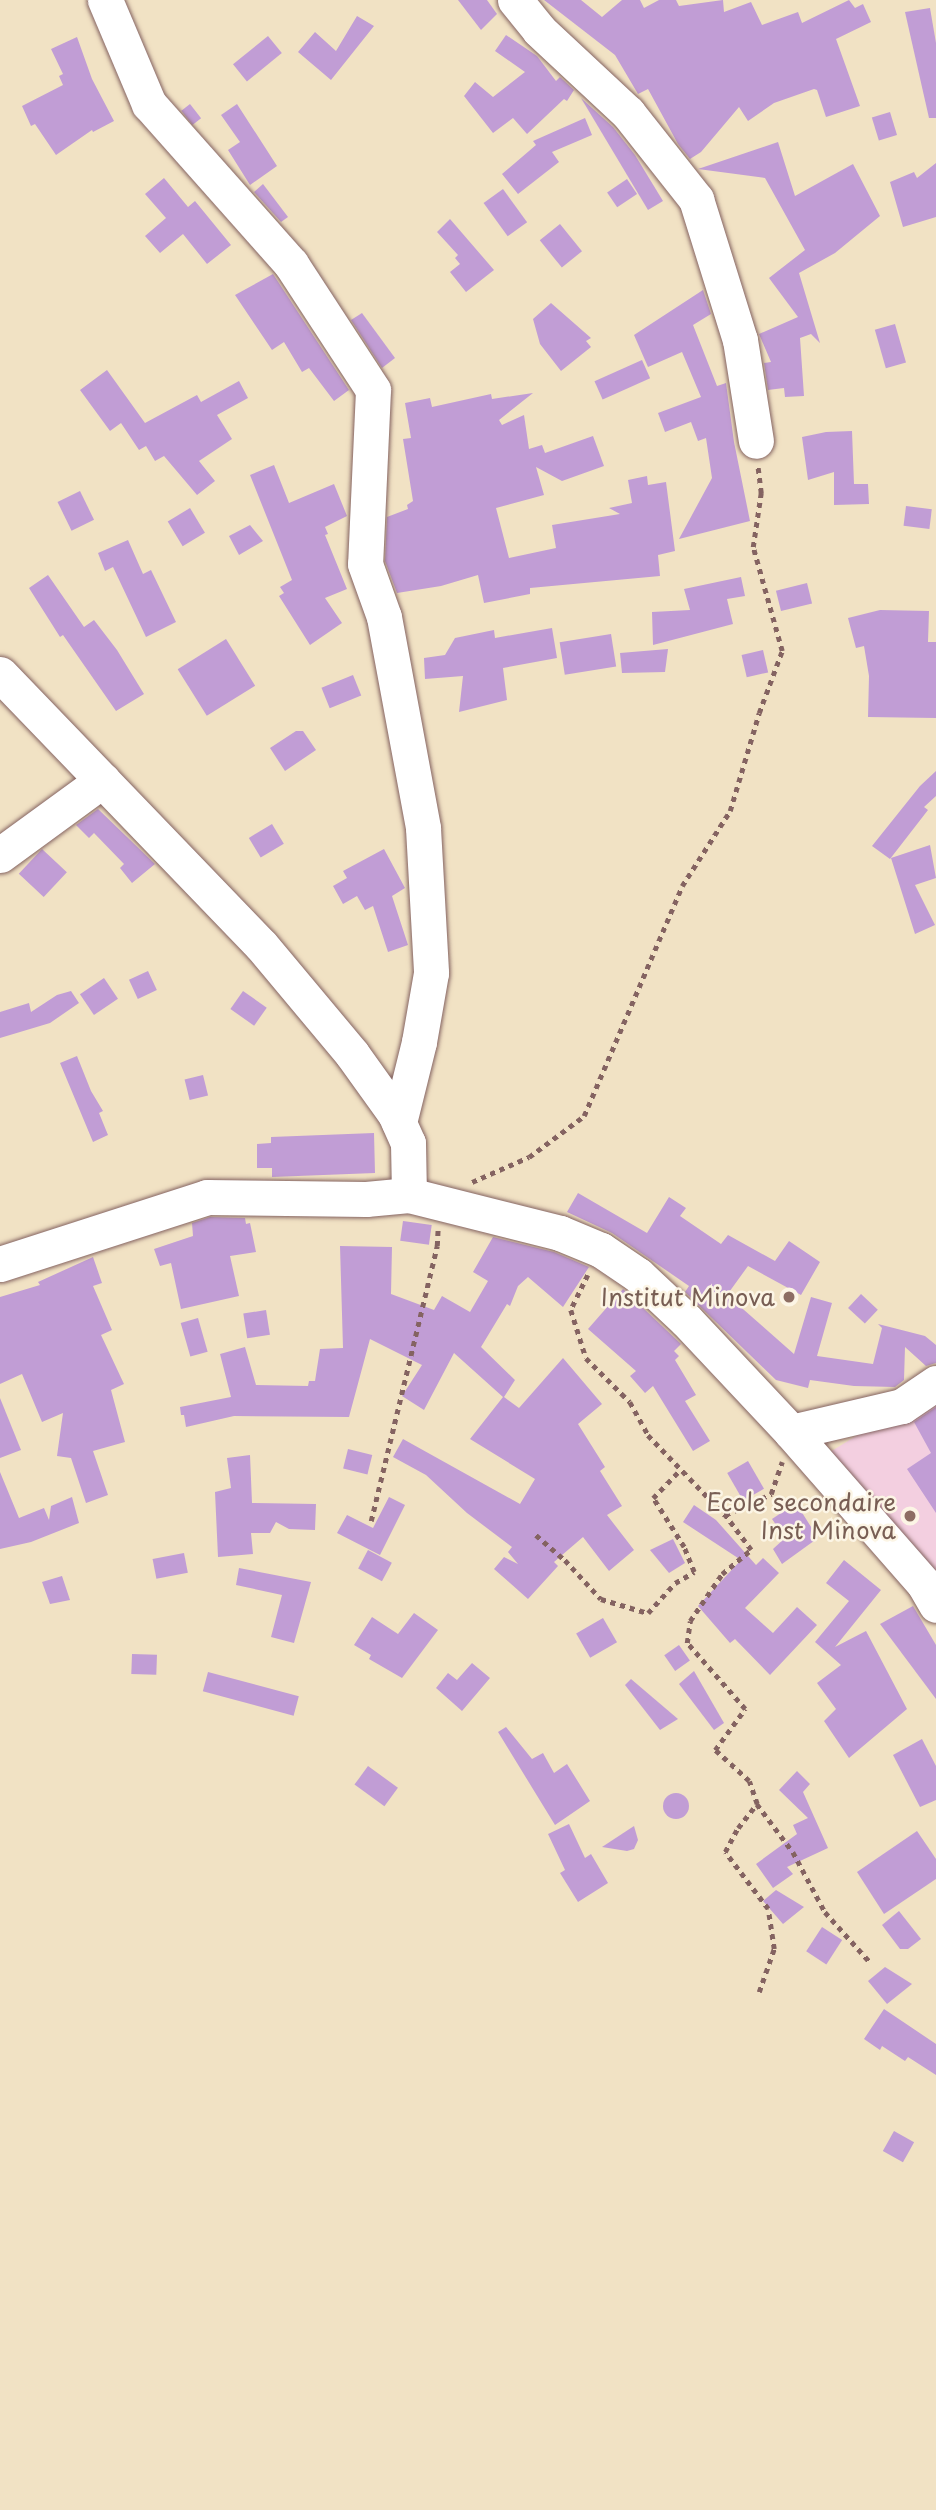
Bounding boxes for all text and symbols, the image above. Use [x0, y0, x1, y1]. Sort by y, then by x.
place label: Institut Minova [599, 1283, 775, 1311]
marker: Institut Minova [781, 1289, 797, 1305]
place label: Ecole secondaire Inst Minova [704, 1488, 896, 1544]
marker: Ecole secondaire Inst Minova [902, 1508, 918, 1524]

